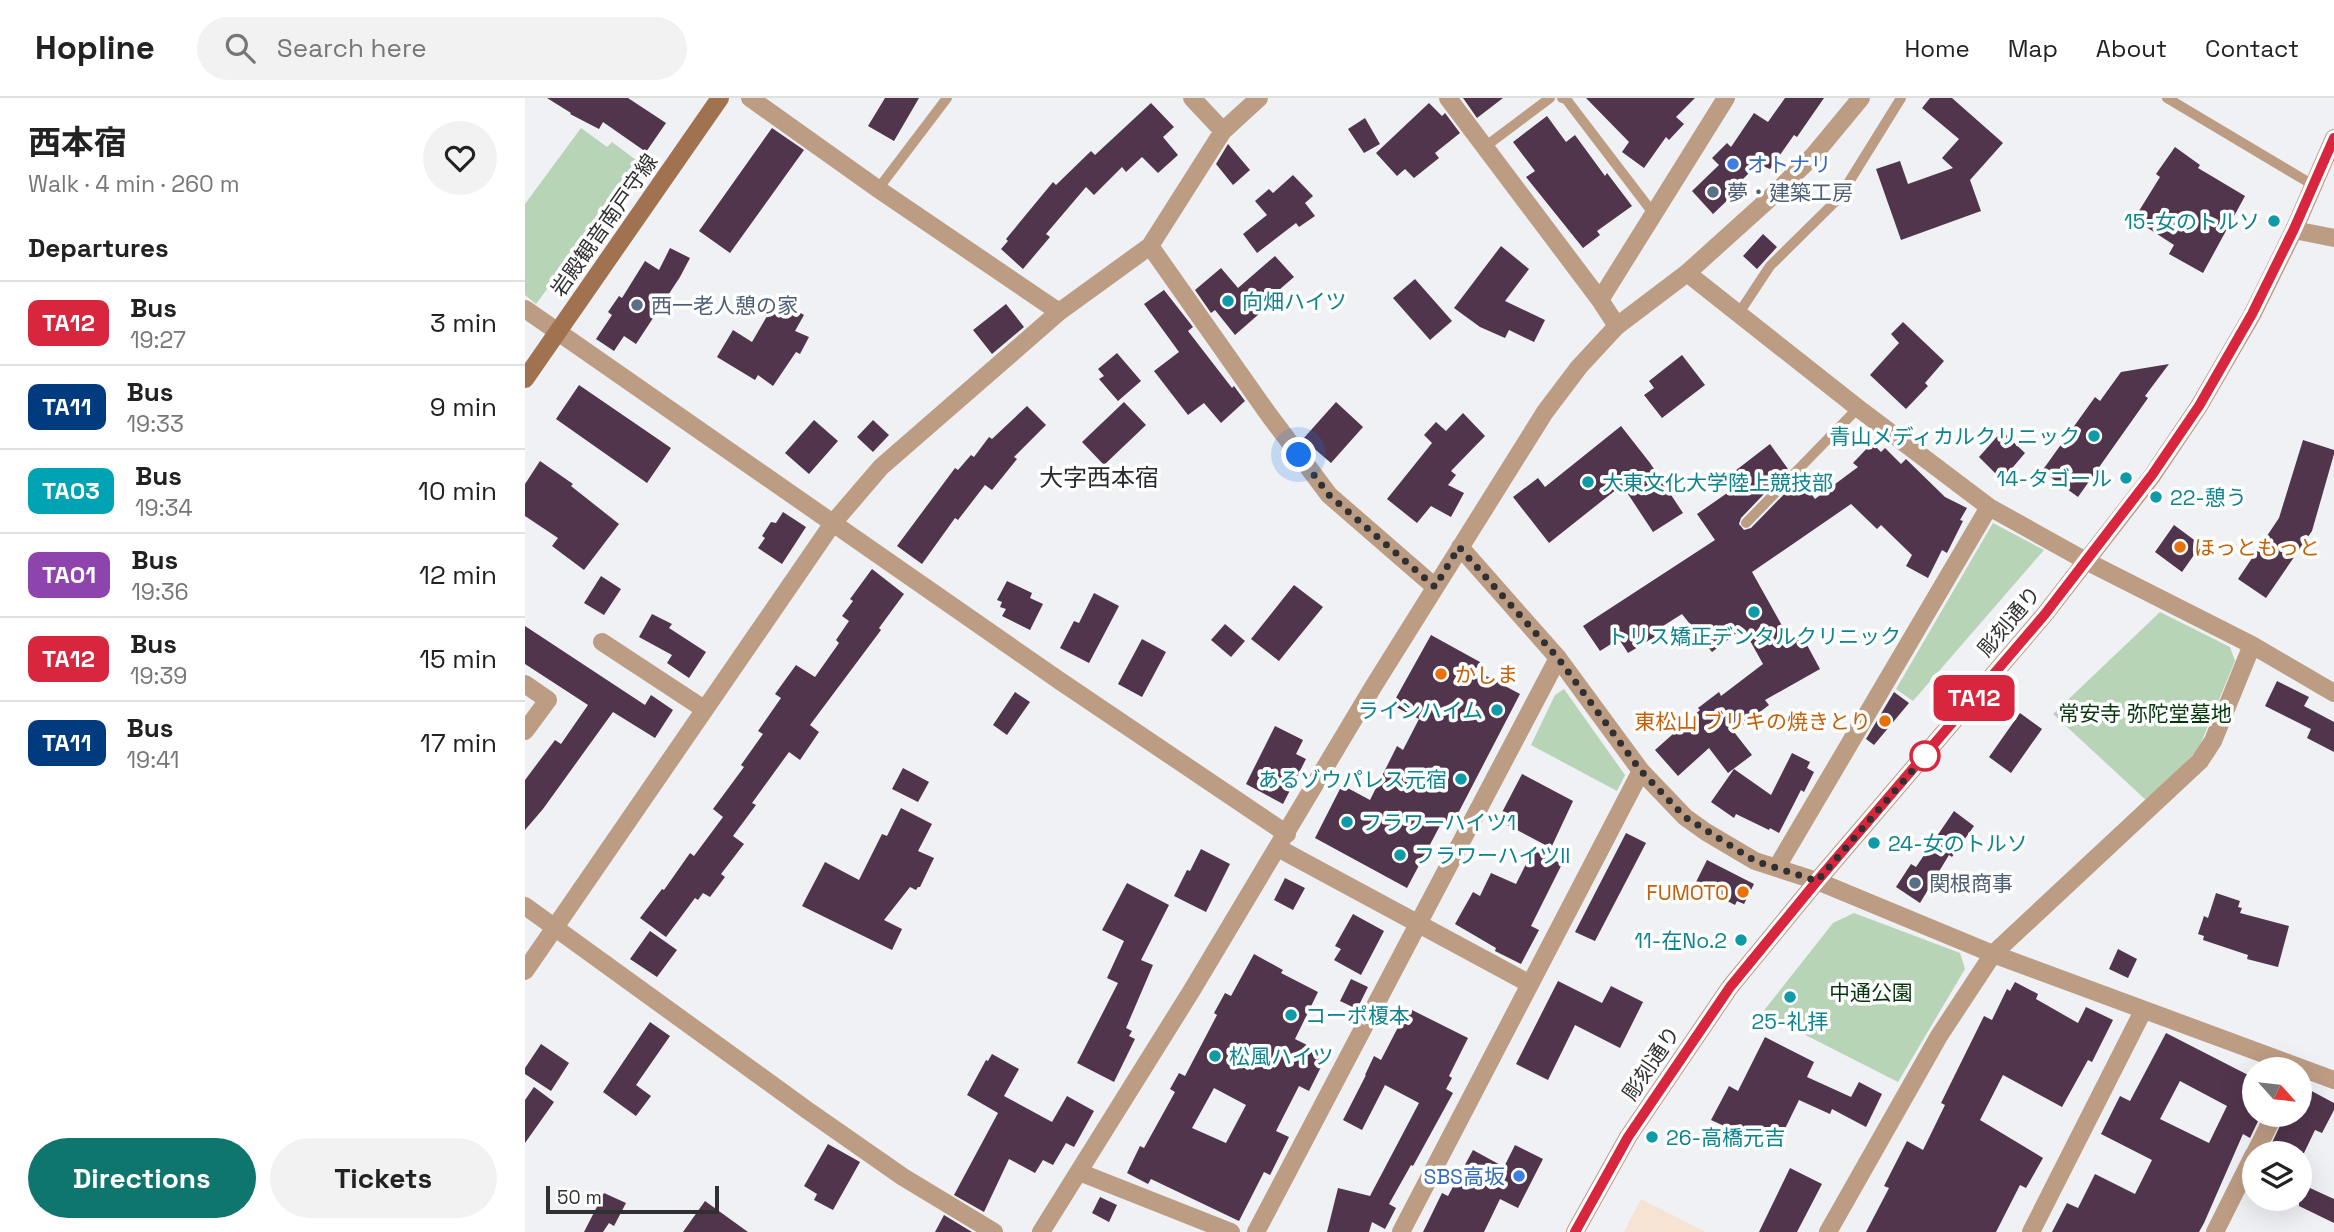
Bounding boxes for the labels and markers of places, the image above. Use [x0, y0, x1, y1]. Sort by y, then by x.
place label: オトナリ [1747, 151, 1831, 178]
marker: オトナリ [1725, 156, 1741, 172]
place label: 夢・建築工房 [1727, 179, 1853, 206]
marker: 夢・建築工房 [1705, 184, 1721, 200]
place label: 15-女のトルソ [2124, 208, 2260, 235]
marker: 15-女のトルソ [2266, 213, 2282, 229]
place label: 向畑ハイツ [1242, 288, 1347, 315]
place label: 西一老人憩の家 [651, 292, 798, 319]
marker: 向畑ハイツ [1220, 293, 1236, 309]
marker: 西一老人憩の家 [629, 297, 645, 313]
place label: 青山メディカルクリニック [1829, 423, 2080, 450]
marker: 青山メディカルクリニック [2086, 428, 2102, 444]
place label: 14-タゴール [1997, 465, 2112, 492]
place label: 大東文化大学陸上競技部 [1602, 469, 1833, 496]
marker: 14-タゴール [2118, 470, 2134, 486]
marker: 大東文化大学陸上競技部 [1580, 474, 1596, 490]
place label: 22-憩う [2170, 484, 2247, 511]
marker: 22-憩う [2148, 489, 2164, 505]
place label: ほっともっと [2194, 534, 2320, 561]
marker: ほっともっと [2172, 539, 2188, 555]
marker: トリス矯正デンタルクリニック [1746, 604, 1762, 620]
place label: トリス矯正デンタルクリニック [1607, 623, 1901, 650]
place label: かしま [1455, 661, 1518, 688]
marker: かしま [1433, 666, 1449, 682]
place label: ラインハイム [1358, 697, 1483, 724]
marker: ラインハイム [1489, 702, 1505, 718]
place label: 東松山 ブリキの焼きとり [1635, 708, 1871, 735]
marker: 東松山 ブリキの焼きとり [1877, 713, 1893, 729]
unlabelled marker [1910, 741, 1940, 771]
place label: あるゾウパレス元宿 [1258, 766, 1447, 793]
marker: あるゾウパレス元宿 [1453, 771, 1469, 787]
place label: フラワーハイツ1 [1361, 809, 1516, 836]
marker: フラワーハイツ1 [1339, 814, 1355, 830]
place label: 24-女のトルソ [1888, 830, 2028, 857]
marker: 24-女のトルソ [1866, 835, 1882, 851]
place label: フラワーハイツII [1414, 842, 1570, 869]
marker: フラワーハイツII [1392, 847, 1408, 863]
place label: 関根商事 [1929, 870, 2013, 897]
marker: 関根商事 [1907, 875, 1923, 891]
place label: FUMOTO [1646, 879, 1729, 906]
marker: FUMOTO [1735, 884, 1751, 900]
place label: 11-在No.2 [1634, 927, 1727, 954]
marker: 11-在No.2 [1733, 932, 1749, 948]
marker: 25-礼拝 [1782, 989, 1798, 1005]
place label: コーポ榎本 [1305, 1002, 1410, 1029]
marker: コーポ榎本 [1283, 1007, 1299, 1023]
place label: 25-礼拝 [1752, 1008, 1828, 1035]
place label: 松風ハイツ [1229, 1043, 1334, 1070]
marker: 松風ハイツ [1207, 1048, 1223, 1064]
place label: 26-高橋元吉 [1666, 1124, 1785, 1151]
marker: 26-高橋元吉 [1644, 1129, 1660, 1145]
place label: SBS高坂 [1423, 1163, 1505, 1190]
marker: SBS高坂 [1511, 1168, 1527, 1184]

